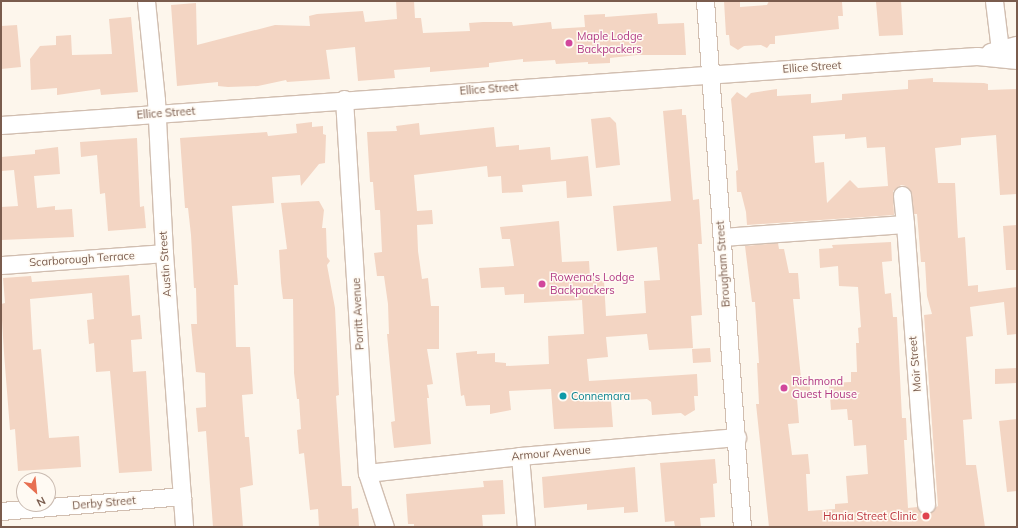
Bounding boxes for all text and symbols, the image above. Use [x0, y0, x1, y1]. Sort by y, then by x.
place label: Maple Lodge Backpackers [577, 30, 643, 56]
marker: Maple Lodge Backpackers [564, 38, 574, 48]
street label: Ellice Street [782, 58, 842, 76]
street label: Ellice Street [459, 80, 519, 98]
street label: Ellice Street [136, 104, 196, 122]
street label: Brougham Street [713, 220, 733, 308]
street label: Austin Street [156, 231, 174, 297]
street label: Scarborough Terrace [29, 249, 135, 269]
place label: Rowena's Lodge Backpackers [550, 271, 634, 297]
street label: Porritt Avenue [350, 277, 366, 351]
marker: Rowena's Lodge Backpackers [537, 279, 547, 289]
street label: Moir Street [906, 336, 924, 392]
place label: Richmond Guest House [792, 375, 857, 401]
marker: Richmond Guest House [779, 383, 789, 393]
place label: Connemara [571, 389, 630, 403]
marker: Connemara [558, 391, 568, 401]
street label: Armour Avenue [511, 443, 591, 463]
north arrow [16, 472, 56, 512]
text: N [34, 494, 48, 510]
street label: Derby Street [72, 494, 136, 512]
place label: Hania Street Clinic [823, 509, 917, 523]
marker: Hania Street Clinic [920, 510, 932, 522]

